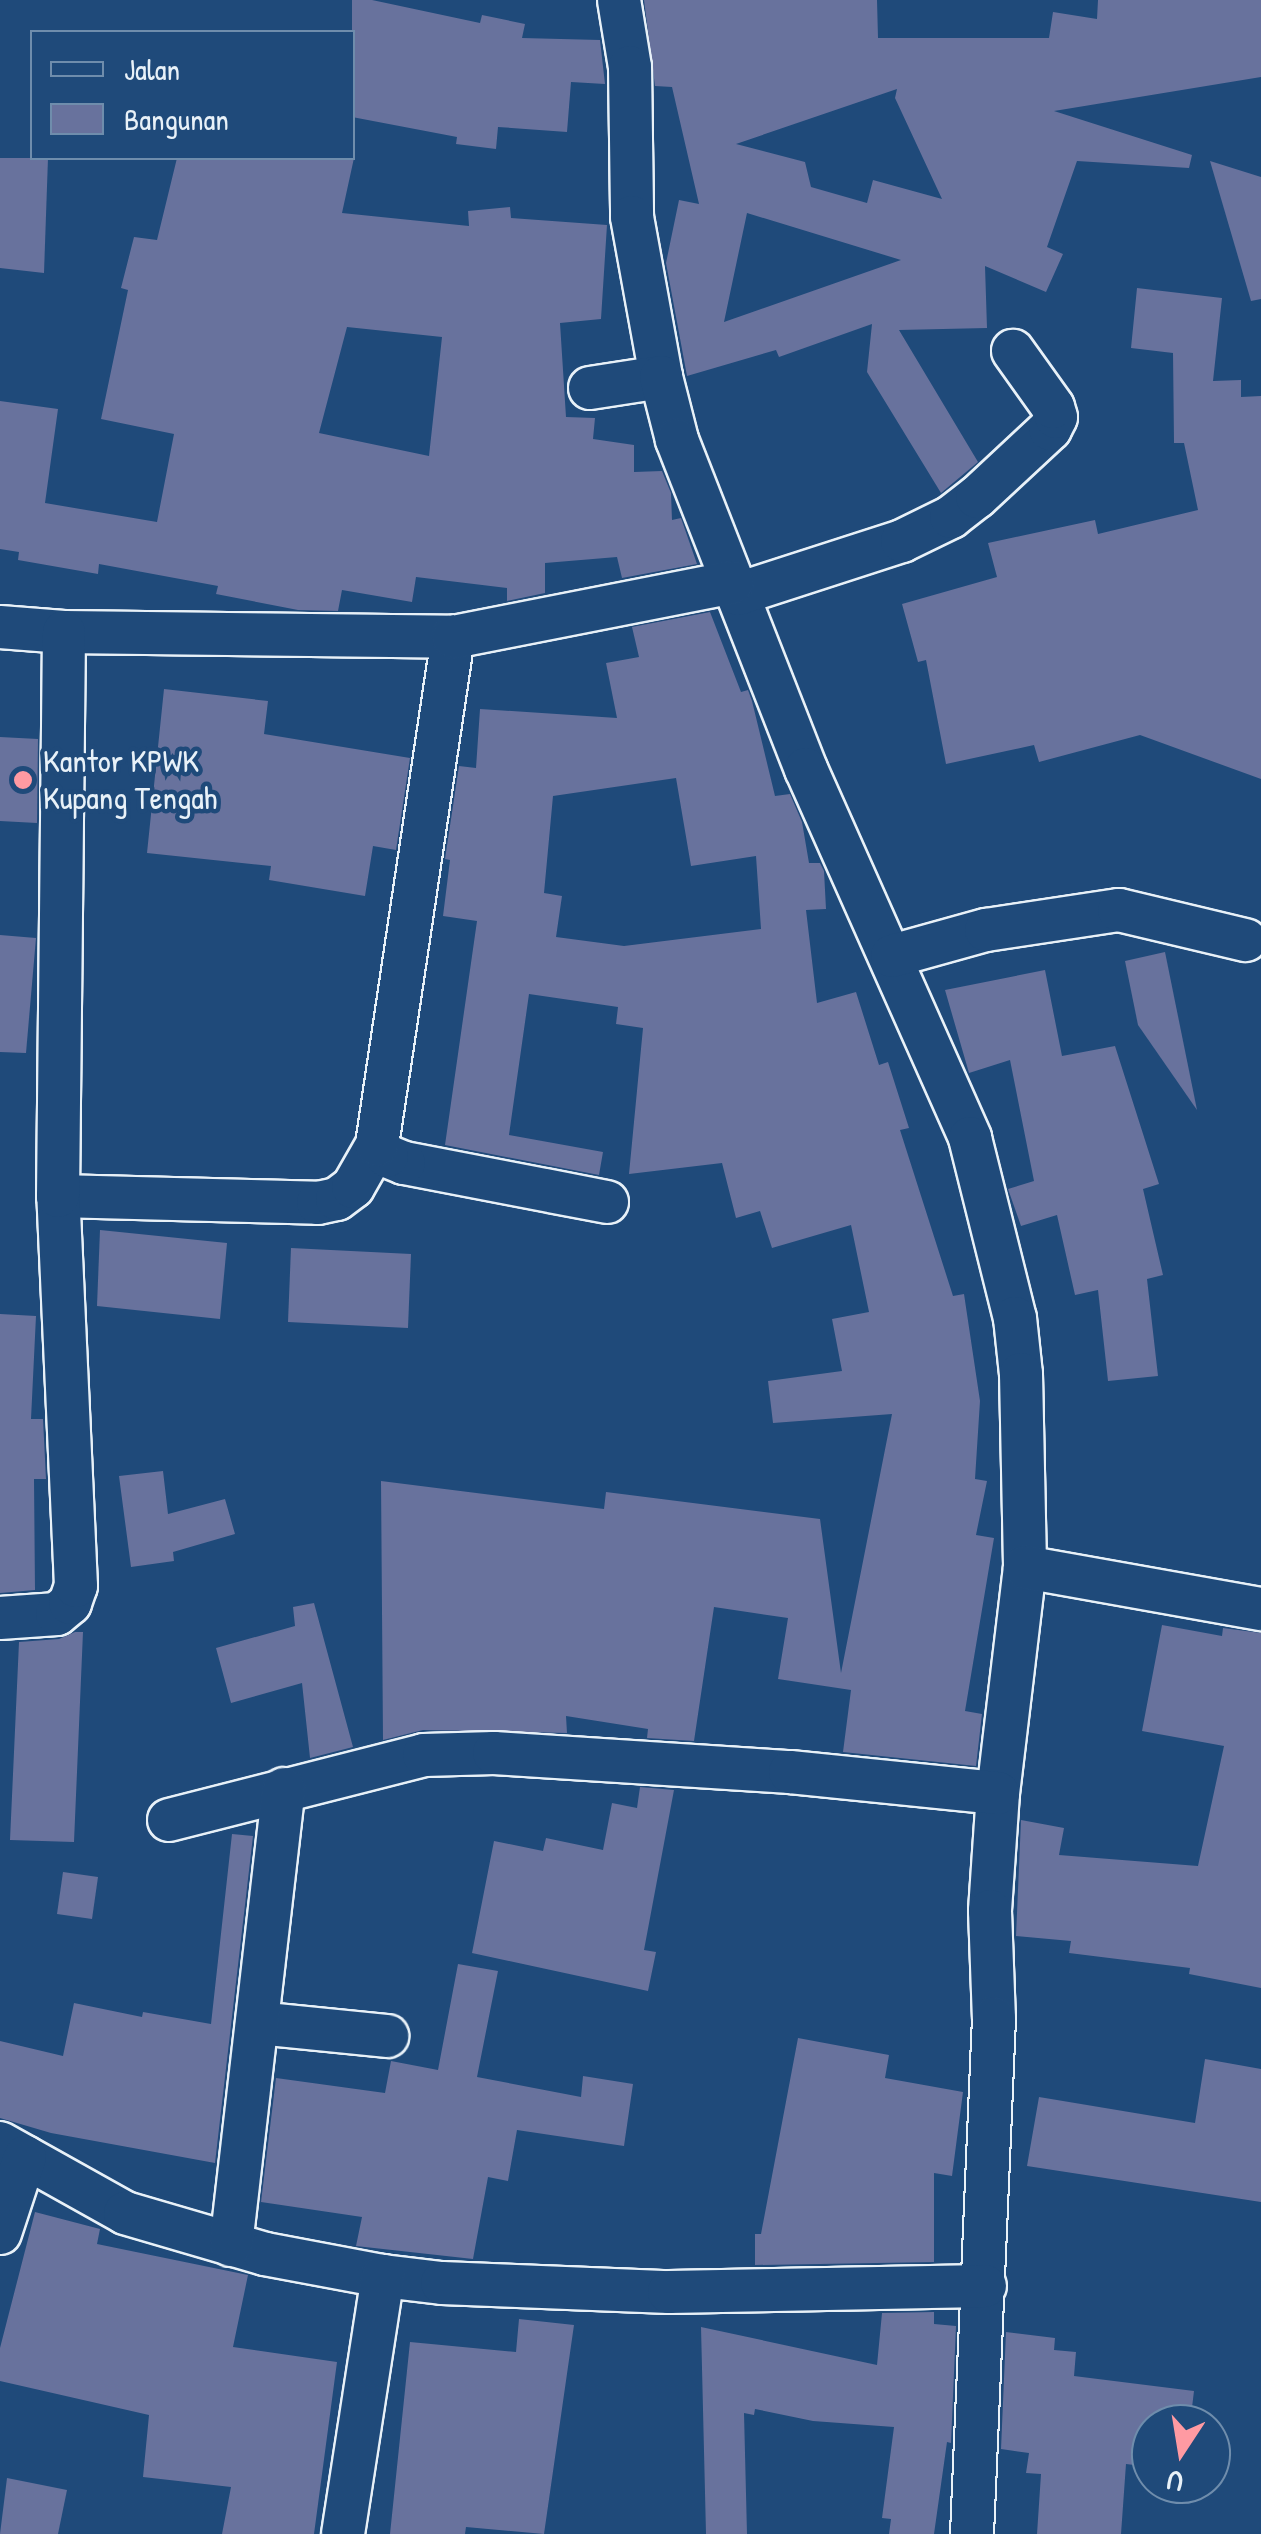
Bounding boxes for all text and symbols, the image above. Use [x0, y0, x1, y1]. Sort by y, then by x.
legend [30, 30, 355, 160]
text: Jalan [124, 49, 180, 89]
text: Bangunan [124, 99, 229, 139]
place label: Kantor KPWK Kupang Tengah [43, 743, 217, 818]
marker: Kantor KPWK Kupang Tengah [12, 769, 34, 791]
north arrow [1131, 2404, 1231, 2504]
text: U [1164, 2461, 1187, 2502]

